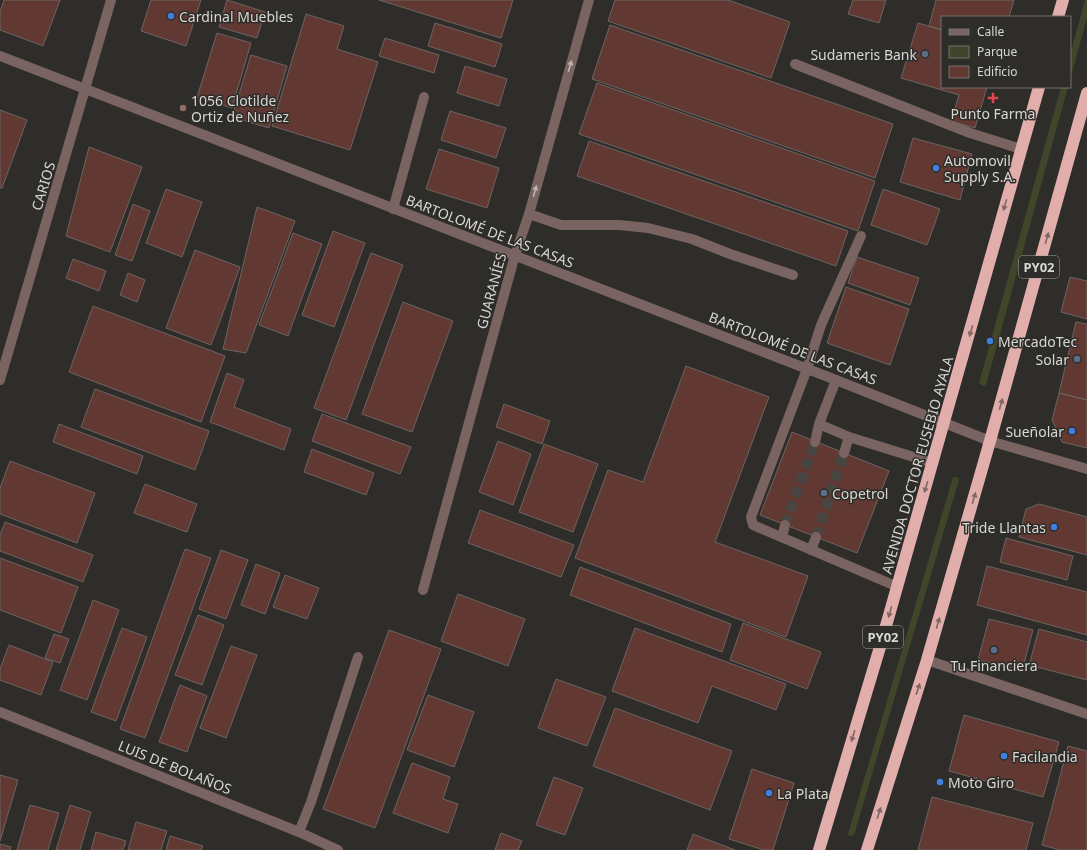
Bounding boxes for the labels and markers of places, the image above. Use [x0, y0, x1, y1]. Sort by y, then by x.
place label: Cardinal Muebles [179, 7, 294, 26]
marker: Cardinal Muebles [166, 11, 176, 21]
place label: Sudameris Bank [810, 45, 918, 64]
marker: Sudameris Bank [920, 49, 930, 59]
place label: 1056 Clotilde Ortiz de Nuñez [191, 91, 289, 126]
marker: Punto Farma [988, 93, 998, 103]
marker: 1056 Clotilde Ortiz de Nuñez [178, 103, 188, 113]
place label: Punto Farma [951, 104, 1035, 123]
place label: Automovil Supply S.A. [944, 151, 1016, 186]
marker: Automovil Supply S.A. [931, 163, 941, 173]
place label: MercadoTec [998, 332, 1077, 351]
marker: MercadoTec [985, 336, 995, 346]
place label: Solar [1036, 350, 1069, 369]
marker: Solar [1072, 354, 1082, 364]
place label: Sueñolar [1005, 422, 1064, 441]
marker: Sueñolar [1067, 426, 1077, 436]
place label: Copetrol [832, 484, 888, 503]
marker: Copetrol [819, 488, 829, 498]
place label: Tride Llantas [962, 518, 1046, 537]
marker: Tride Llantas [1049, 522, 1059, 532]
marker: Tu Financiera [989, 645, 999, 655]
place label: Tu Financiera [951, 656, 1038, 675]
place label: Facilandia [1012, 747, 1078, 766]
marker: Facilandia [999, 751, 1009, 761]
place label: Moto Giro [948, 773, 1014, 792]
marker: Moto Giro [935, 777, 945, 787]
place label: La Plata [777, 784, 829, 803]
marker: La Plata [764, 788, 774, 798]

